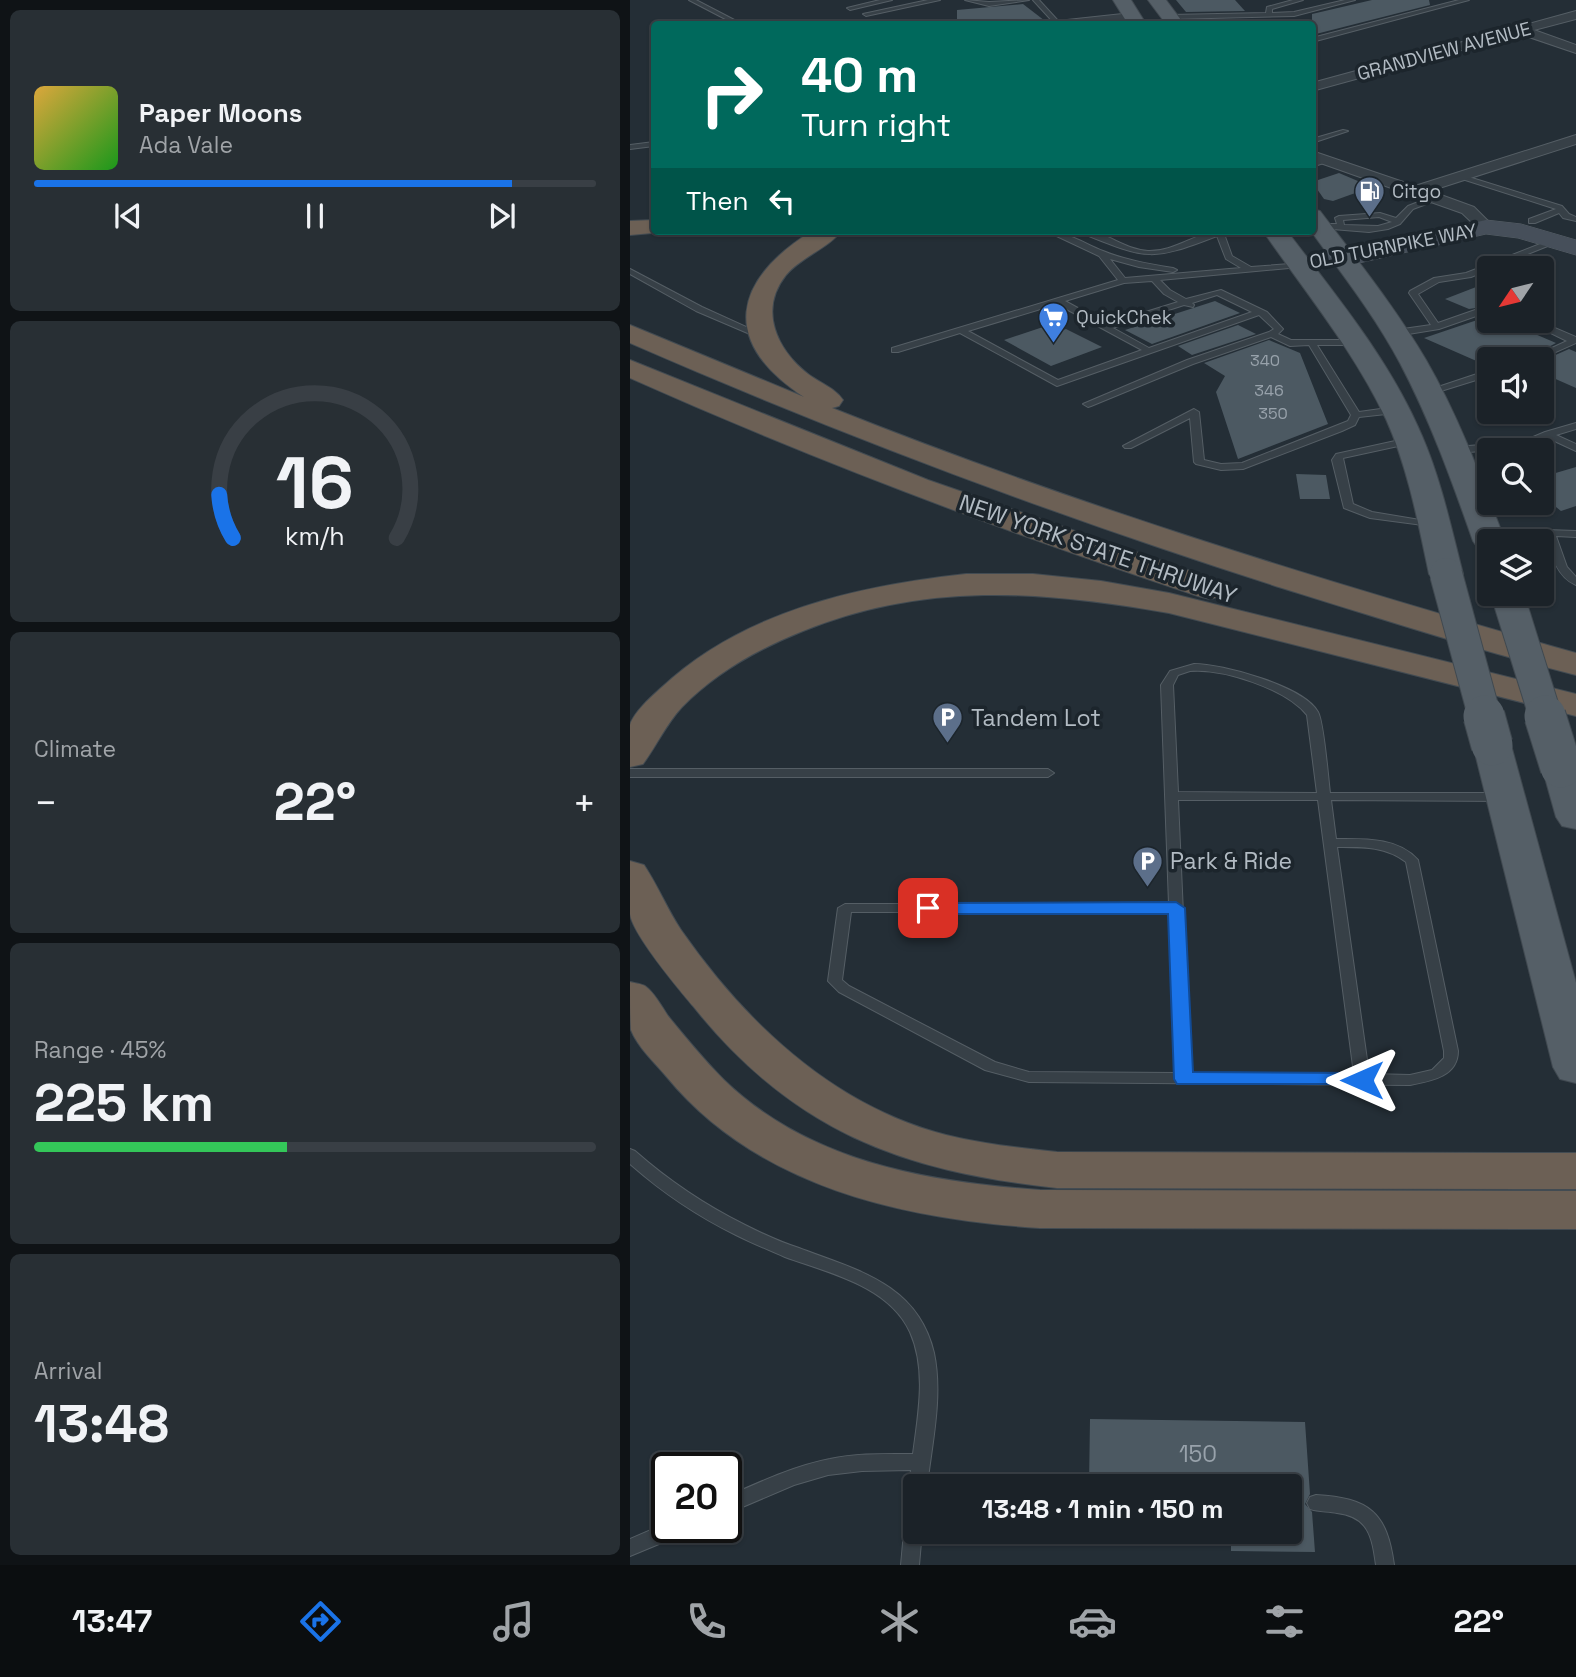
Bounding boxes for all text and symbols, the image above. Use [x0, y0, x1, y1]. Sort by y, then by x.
street label: GRANDVIEW AVENUE [1354, 16, 1534, 86]
text: 40 m [801, 44, 918, 106]
icon: right [686, 49, 777, 140]
text: Paper Moons [139, 96, 302, 130]
text: Turn right [801, 105, 951, 145]
text: Ada Vale [139, 130, 233, 160]
fuel station icon: Citgo [1352, 174, 1386, 218]
place label: Citgo [1392, 179, 1441, 204]
icon: left [763, 182, 801, 220]
text: Then [686, 184, 749, 218]
icon: previous [109, 197, 147, 235]
icon: pause [296, 197, 334, 235]
icon: next [483, 197, 521, 235]
street label: OLD TURNPIKE WAY [1307, 217, 1479, 274]
north arrow [1477, 256, 1554, 332]
map controls [1477, 256, 1554, 606]
supermarket icon: QuickChek [1036, 300, 1070, 344]
place label: QuickChek [1076, 305, 1172, 330]
button: sound [1477, 347, 1554, 424]
house number: 340 [1250, 350, 1280, 371]
house number: 346 [1254, 380, 1284, 401]
house number: 350 [1258, 403, 1288, 424]
text: 16 [276, 436, 354, 529]
button: search [1477, 438, 1554, 515]
street label: NEW YORK STATE THRUWAY [955, 487, 1241, 611]
text: km/h [285, 519, 345, 551]
button: layers [1477, 529, 1554, 606]
parking icon: Tandem Lot [931, 701, 965, 745]
place label: Tandem Lot [971, 703, 1101, 733]
text: Climate [34, 734, 116, 764]
text: 22° [274, 769, 356, 835]
text: − [34, 779, 58, 827]
text: + [572, 779, 596, 827]
parking icon: Park & Ride [1130, 844, 1164, 888]
place label: Park & Ride [1170, 846, 1292, 876]
pin [898, 878, 958, 938]
icon: arrive [909, 889, 947, 927]
text: Range · 45% [34, 1035, 166, 1065]
position arrow [1325, 1043, 1399, 1117]
text: 225 km [34, 1070, 214, 1136]
text: Arrival [34, 1356, 102, 1386]
text: 13:48 [34, 1391, 169, 1457]
house number: 150 [1179, 1439, 1217, 1469]
speed limit sign: 20 [651, 1452, 742, 1543]
text: 13:48 · 1 min · 150 m [982, 1492, 1223, 1526]
icon: directions [296, 1597, 345, 1646]
icon: music [489, 1597, 538, 1646]
icon: phone [682, 1597, 731, 1646]
icon: climate [875, 1597, 924, 1646]
icon: car [1068, 1597, 1117, 1646]
icon: filters [1260, 1597, 1309, 1646]
text: 13:47 [72, 1601, 152, 1641]
text: 22° [1453, 1601, 1504, 1641]

